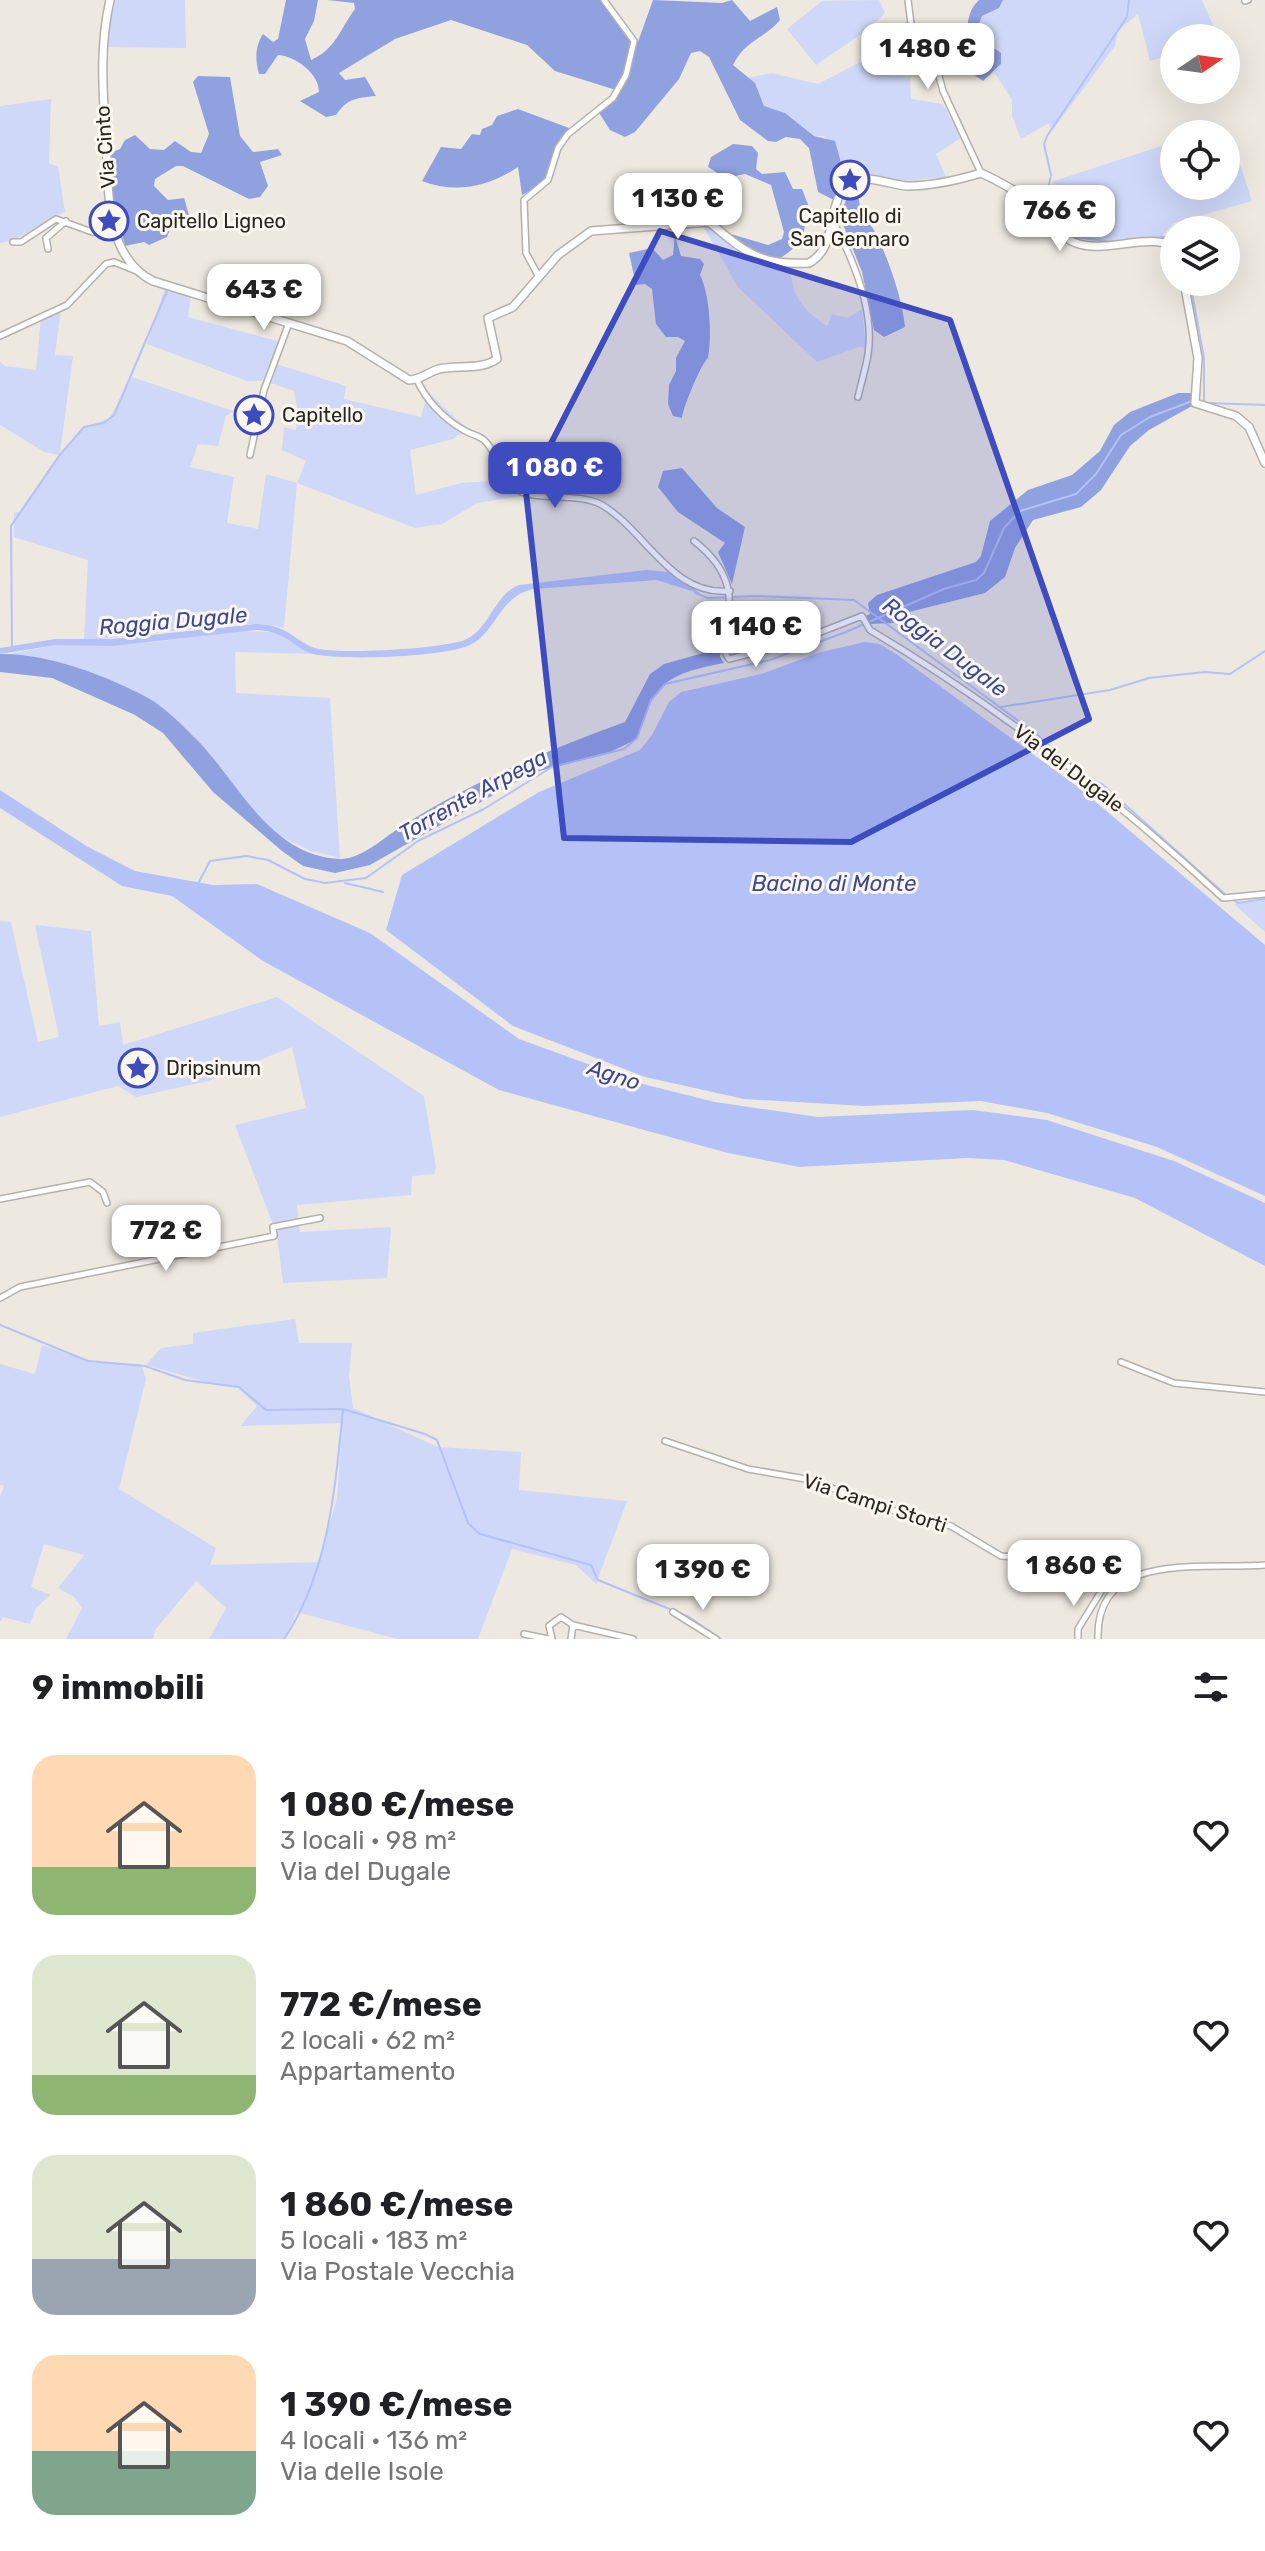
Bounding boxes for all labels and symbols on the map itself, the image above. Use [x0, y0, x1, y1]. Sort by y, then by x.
pin: 1 480 € [854, 23, 1002, 91]
north arrow [1160, 24, 1240, 104]
street label: Via Cinto [90, 105, 120, 189]
place icon: Capitello di San Gennaro [829, 159, 871, 201]
pin: 1 130 € [604, 173, 752, 241]
pin: 766 € [1004, 185, 1116, 253]
place icon: Capitello Ligneo [88, 200, 130, 242]
place label: Capitello di San Gennaro [790, 204, 910, 251]
place label: Capitello Ligneo [137, 209, 286, 233]
pin: 643 € [208, 264, 320, 332]
place icon: Capitello [233, 394, 275, 436]
place label: Capitello [282, 403, 363, 427]
pin: 1 080 € [481, 442, 629, 510]
water label: Roggia Dugale [877, 591, 1013, 703]
water label: Roggia Dugale [98, 601, 248, 641]
pin: 1 140 € [682, 601, 830, 669]
street label: Via del Dugale [1009, 719, 1129, 817]
water label: Torrente Arpega [394, 743, 552, 847]
water label: Bacino di Monte [752, 870, 916, 897]
place icon: Dripsinum [117, 1047, 159, 1089]
water label: Agno [583, 1054, 644, 1096]
place label: Dripsinum [166, 1056, 261, 1080]
pin: 772 € [110, 1205, 222, 1273]
street label: Via Campi Storti [800, 1468, 950, 1538]
pin: 1 860 € [1000, 1540, 1148, 1608]
pin: 1 390 € [629, 1544, 777, 1612]

